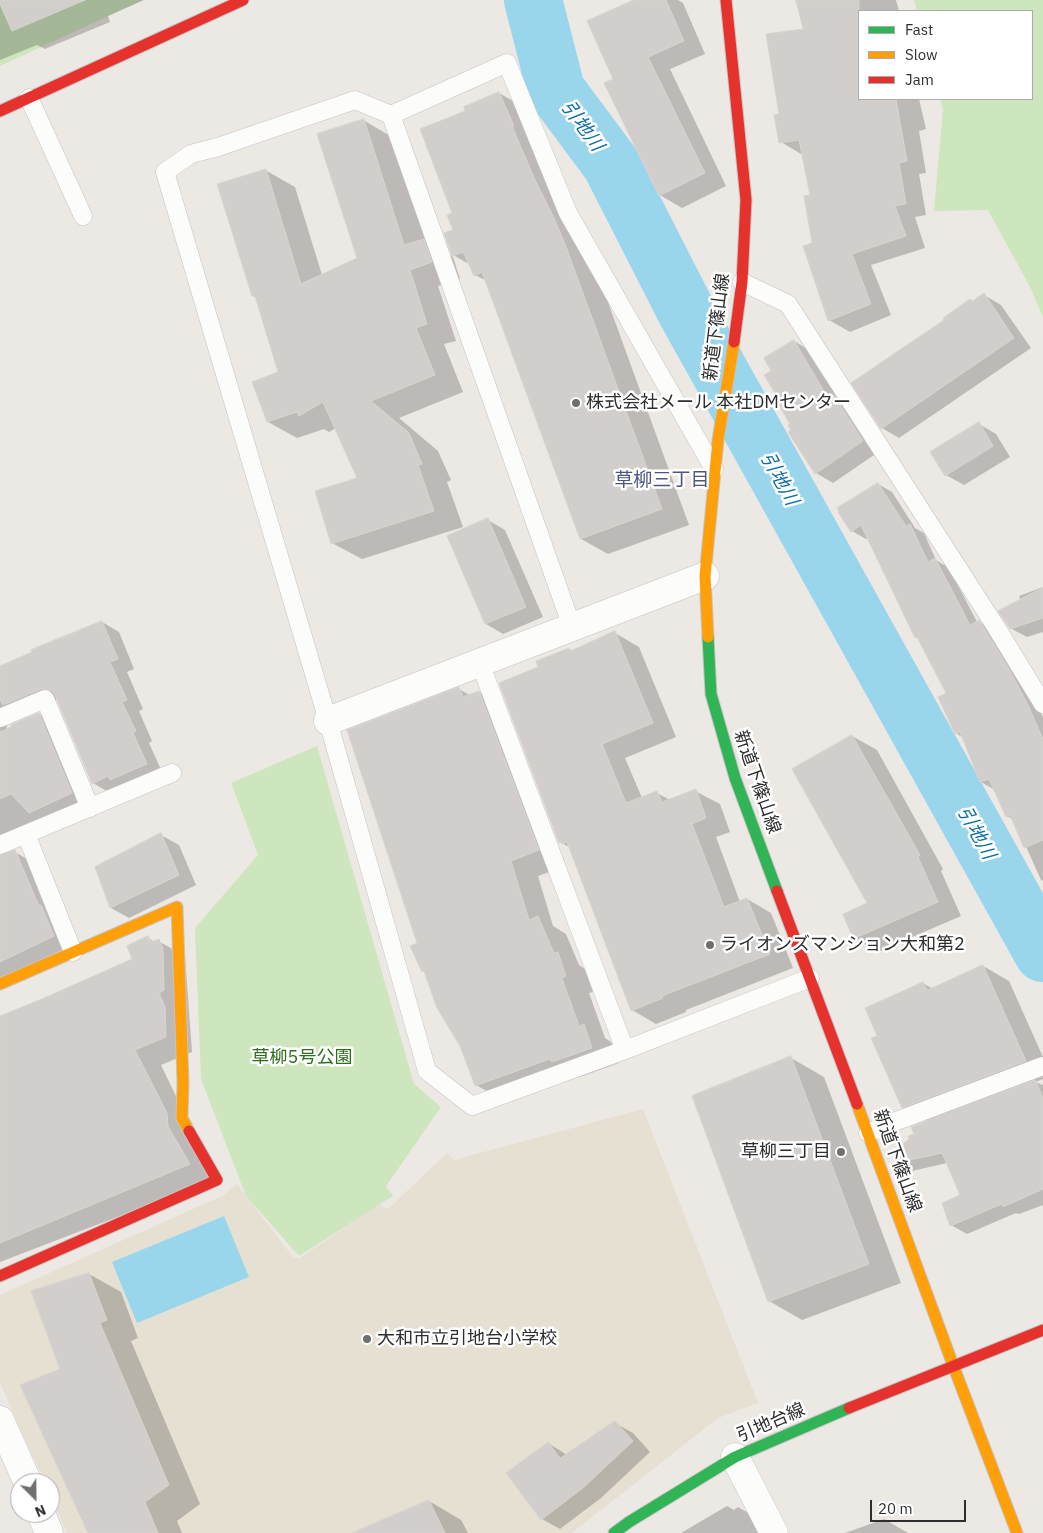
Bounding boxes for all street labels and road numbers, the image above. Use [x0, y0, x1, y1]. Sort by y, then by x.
street label: 新道下篠山線 [700, 272, 734, 382]
street label: 新道下篠山線 [729, 727, 785, 837]
street label: 新道下篠山線 [868, 1107, 926, 1215]
street label: 引地台線 [734, 1399, 808, 1447]

